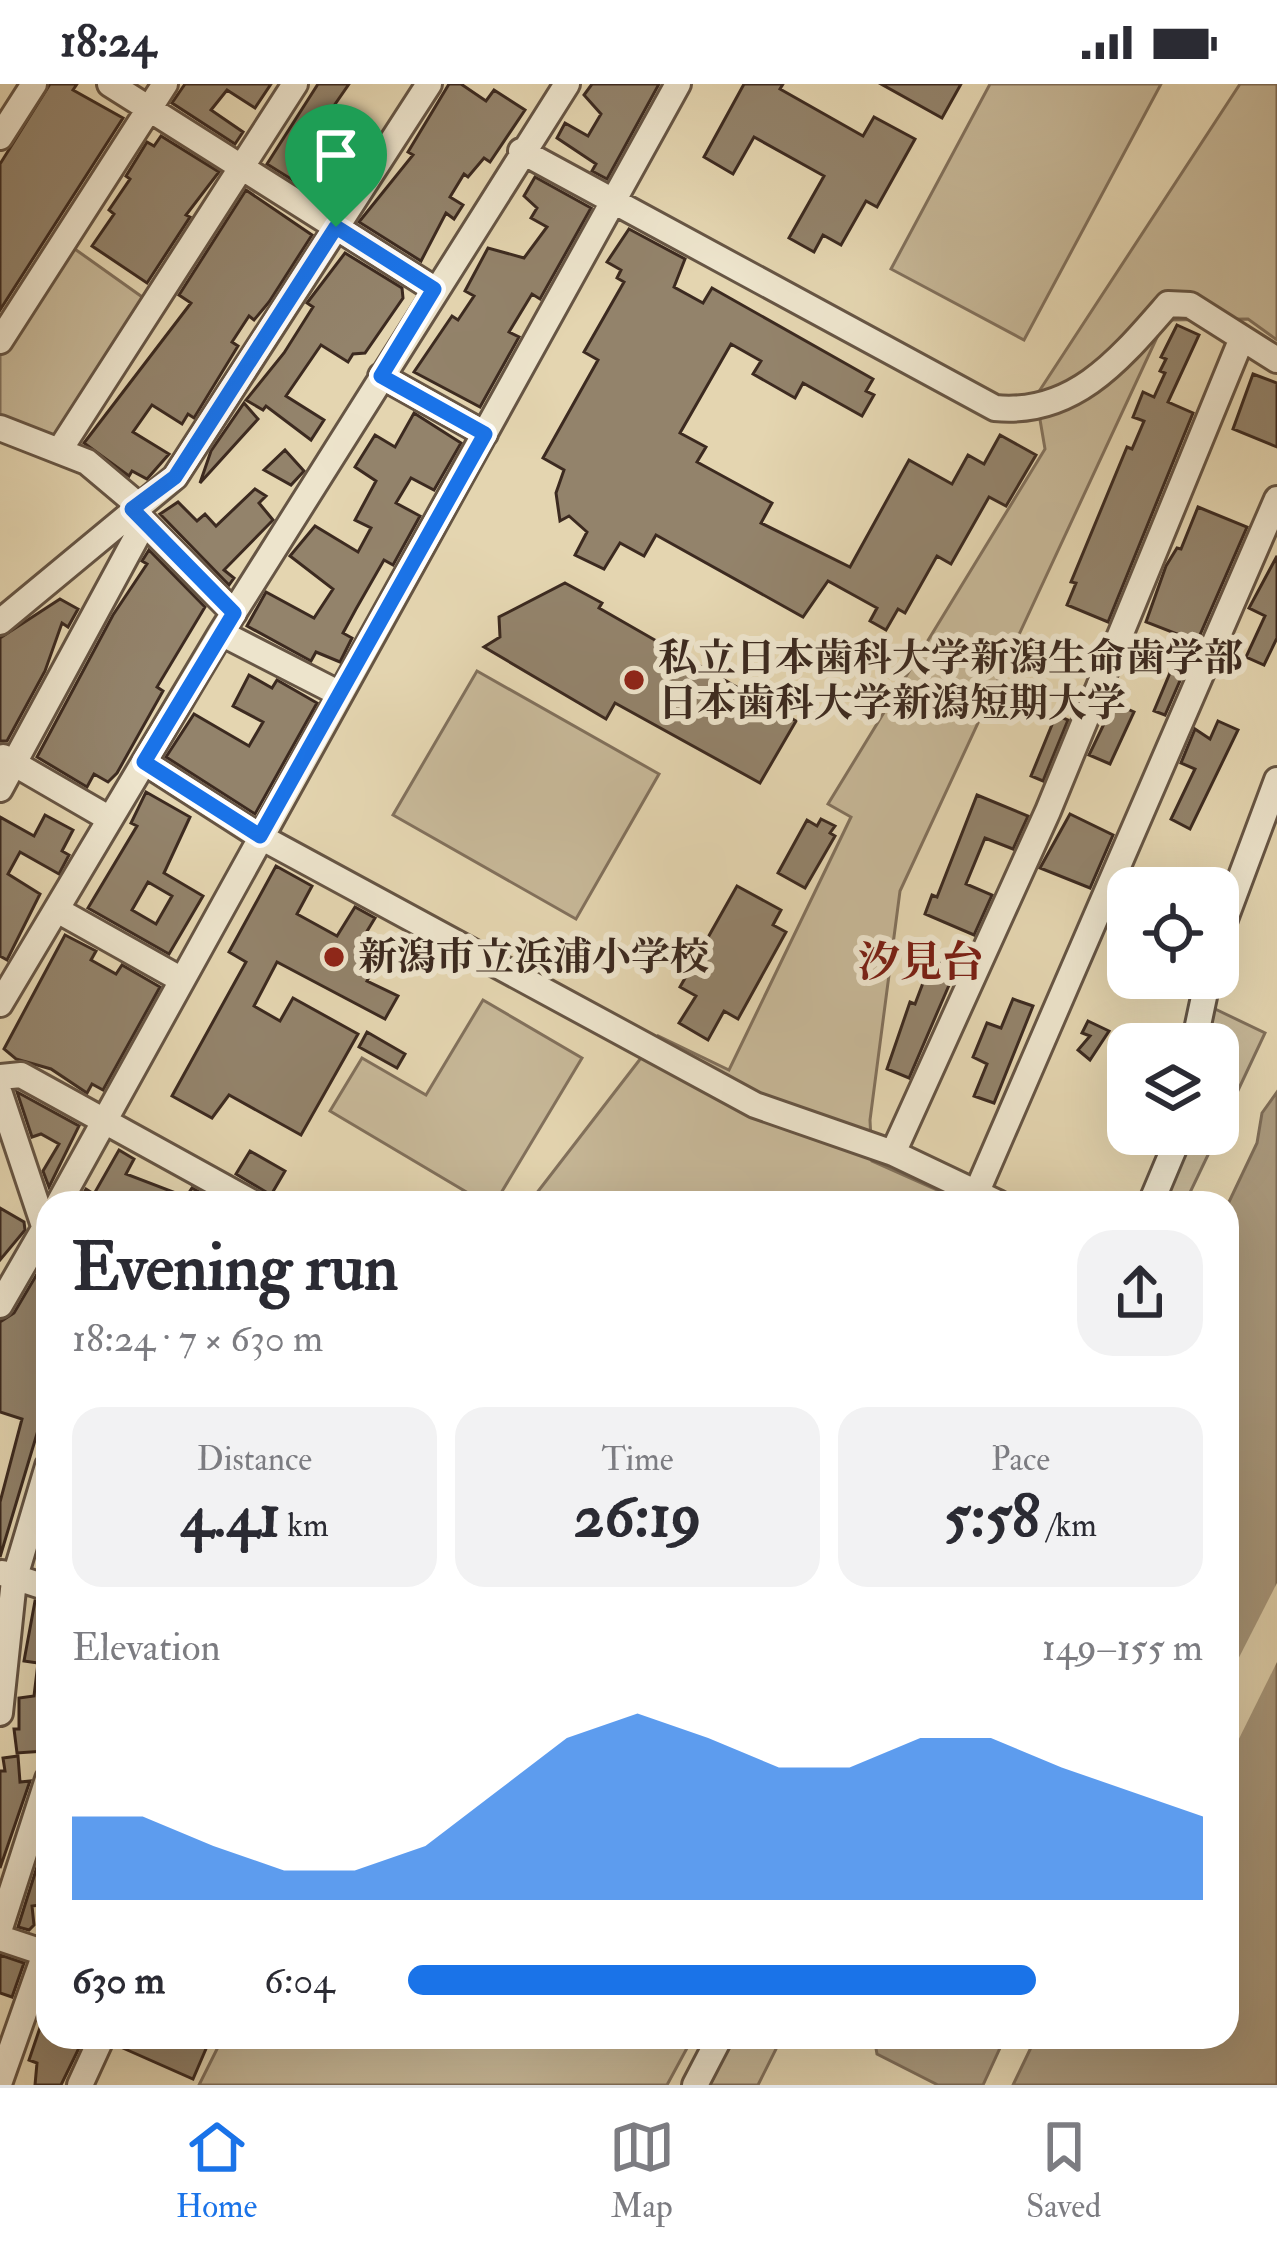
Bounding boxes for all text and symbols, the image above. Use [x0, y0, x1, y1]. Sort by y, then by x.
text: 18:24 [60, 14, 155, 70]
pin [285, 104, 387, 227]
icon: arrive [303, 122, 369, 188]
place label: 私立日本歯科大学新潟生命歯学部 日本歯科大学新潟短期大学 [658, 634, 1243, 728]
marker: 私立日本歯科大学新潟生命歯学部 日本歯科大学新潟短期大学 [621, 667, 647, 693]
map controls [1107, 867, 1239, 1155]
button: locate [1107, 867, 1239, 999]
place label: 新潟市立浜浦小学校 [358, 933, 709, 982]
district label: 汐見台 [858, 937, 984, 989]
marker: 新潟市立浜浦小学校 [321, 944, 347, 970]
button: layers [1107, 1023, 1239, 1155]
text: Evening run [72, 1227, 398, 1310]
button: share [1077, 1230, 1203, 1356]
text: 18:24 · 7 × 630 m [72, 1314, 323, 1363]
text: Distance [197, 1439, 312, 1480]
text: Time [601, 1439, 674, 1480]
text: Pace [991, 1439, 1050, 1480]
text: 4.41 [180, 1480, 280, 1555]
text: 26:19 [574, 1480, 701, 1555]
text: 5:58 [944, 1480, 1040, 1555]
text: km [280, 1505, 329, 1546]
text: /km [1040, 1505, 1097, 1546]
text: Elevation [72, 1623, 221, 1672]
text: 149–155 m [1042, 1623, 1203, 1672]
text: 630 m [72, 1956, 165, 2005]
text: 6:04 [264, 1956, 334, 2005]
tab: Home [176, 2114, 257, 2227]
tab: Map [609, 2114, 675, 2227]
tab: Saved [1026, 2114, 1101, 2227]

